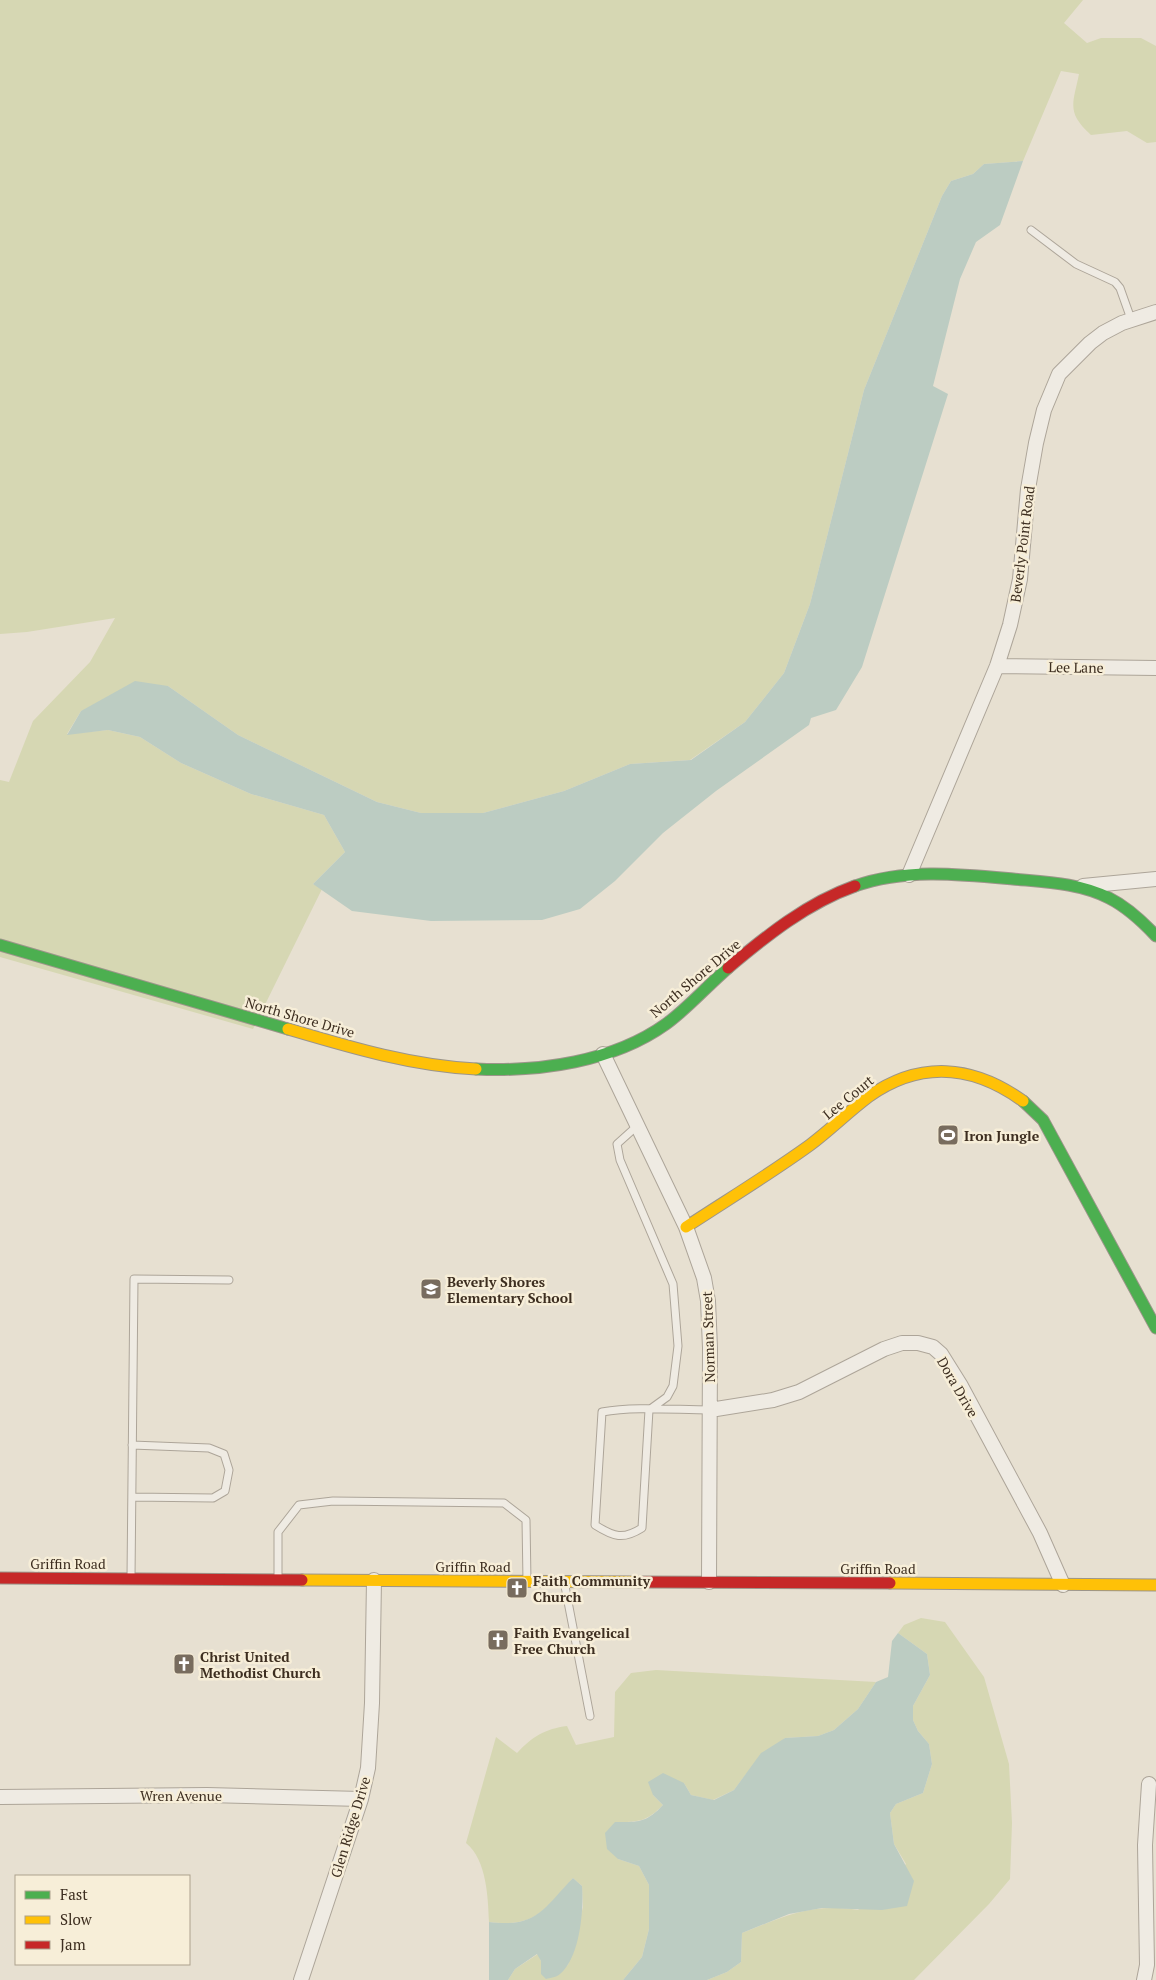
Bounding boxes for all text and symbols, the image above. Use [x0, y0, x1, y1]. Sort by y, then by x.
street label: Beverly Point Road [1005, 484, 1039, 603]
street label: Lee Lane [1048, 657, 1104, 677]
street label: North Shore Drive [646, 934, 744, 1022]
street label: North Shore Drive [243, 992, 357, 1042]
street label: Lee Court [819, 1070, 878, 1123]
sports icon: Iron Jungle [936, 1123, 960, 1147]
place label: Iron Jungle [964, 1126, 1040, 1145]
place label: Beverly Shores Elementary School [447, 1272, 573, 1307]
school or university icon: Beverly Shores Elementary School [419, 1277, 443, 1301]
street label: Norman Street [697, 1290, 719, 1383]
street label: Dora Drive [933, 1353, 983, 1421]
street label: Griffin Road [30, 1554, 106, 1573]
street label: Griffin Road [435, 1557, 511, 1576]
street label: Griffin Road [840, 1559, 916, 1578]
place label: Faith Community Church [533, 1571, 651, 1606]
church icon: Faith Community Church [505, 1576, 529, 1600]
place label: Faith Evangelical Free Church [514, 1623, 630, 1658]
church icon: Faith Evangelical Free Church [486, 1628, 510, 1652]
place label: Christ United Methodist Church [200, 1647, 321, 1682]
church icon: Christ United Methodist Church [172, 1652, 196, 1676]
street label: Glen Ridge Drive [326, 1774, 374, 1880]
street label: Wren Avenue [140, 1786, 222, 1805]
legend [15, 1875, 190, 1965]
text: Fast [60, 1884, 88, 1904]
text: Slow [60, 1909, 93, 1929]
text: Jam [60, 1934, 86, 1954]

